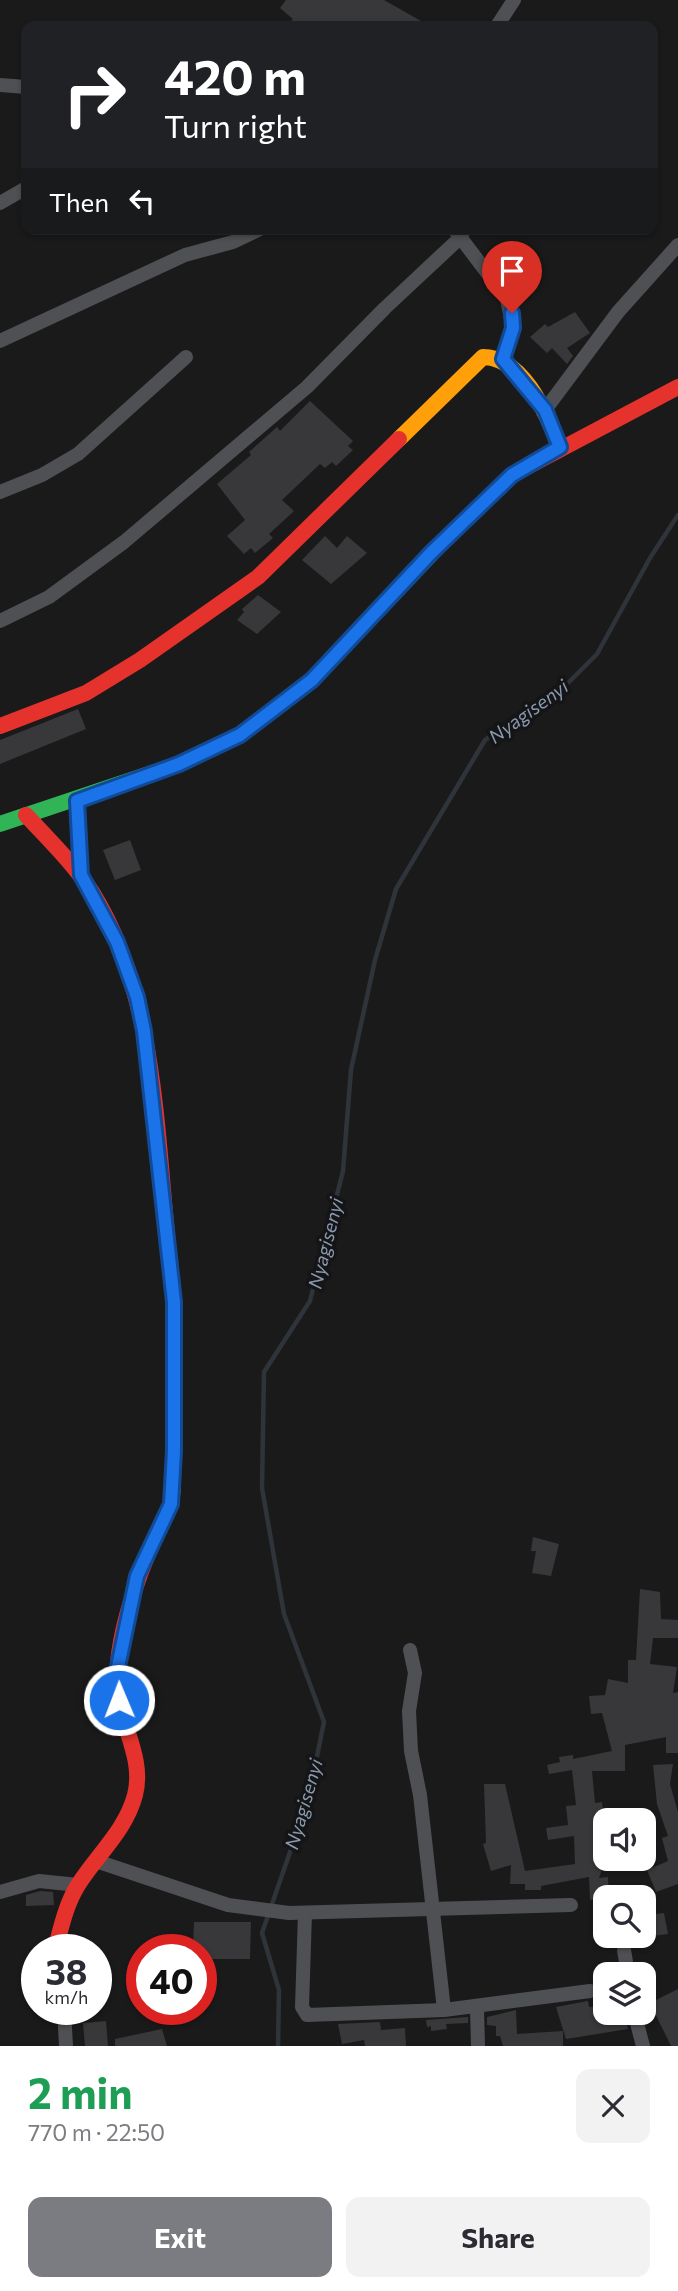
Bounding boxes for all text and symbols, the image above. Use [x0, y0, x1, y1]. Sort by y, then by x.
text: 420 m [164, 45, 306, 105]
icon: right [49, 49, 140, 140]
text: Turn right [164, 105, 307, 145]
icon: left [123, 182, 161, 220]
text: Then [49, 186, 109, 217]
pin [482, 241, 542, 313]
icon: arrive [493, 252, 531, 290]
water label: Nyagisenyi [484, 674, 573, 748]
water label: Nyagisenyi [303, 1194, 348, 1291]
position arrow [82, 1663, 156, 1737]
water label: Nyagisenyi [279, 1755, 327, 1852]
map controls [593, 1808, 656, 2025]
button: sound [593, 1808, 656, 1871]
button: search [593, 1885, 656, 1948]
speed limit sign: 40 [126, 1934, 217, 2025]
text: 38 [45, 1949, 88, 1992]
button: layers [593, 1962, 656, 2025]
text: km/h [45, 1986, 88, 2008]
text: 2 min [28, 2066, 133, 2118]
button: close [576, 2069, 650, 2143]
text: 770 m · 22:50 [28, 2118, 165, 2146]
button: Exit [28, 2197, 332, 2277]
button: Share [346, 2197, 650, 2277]

